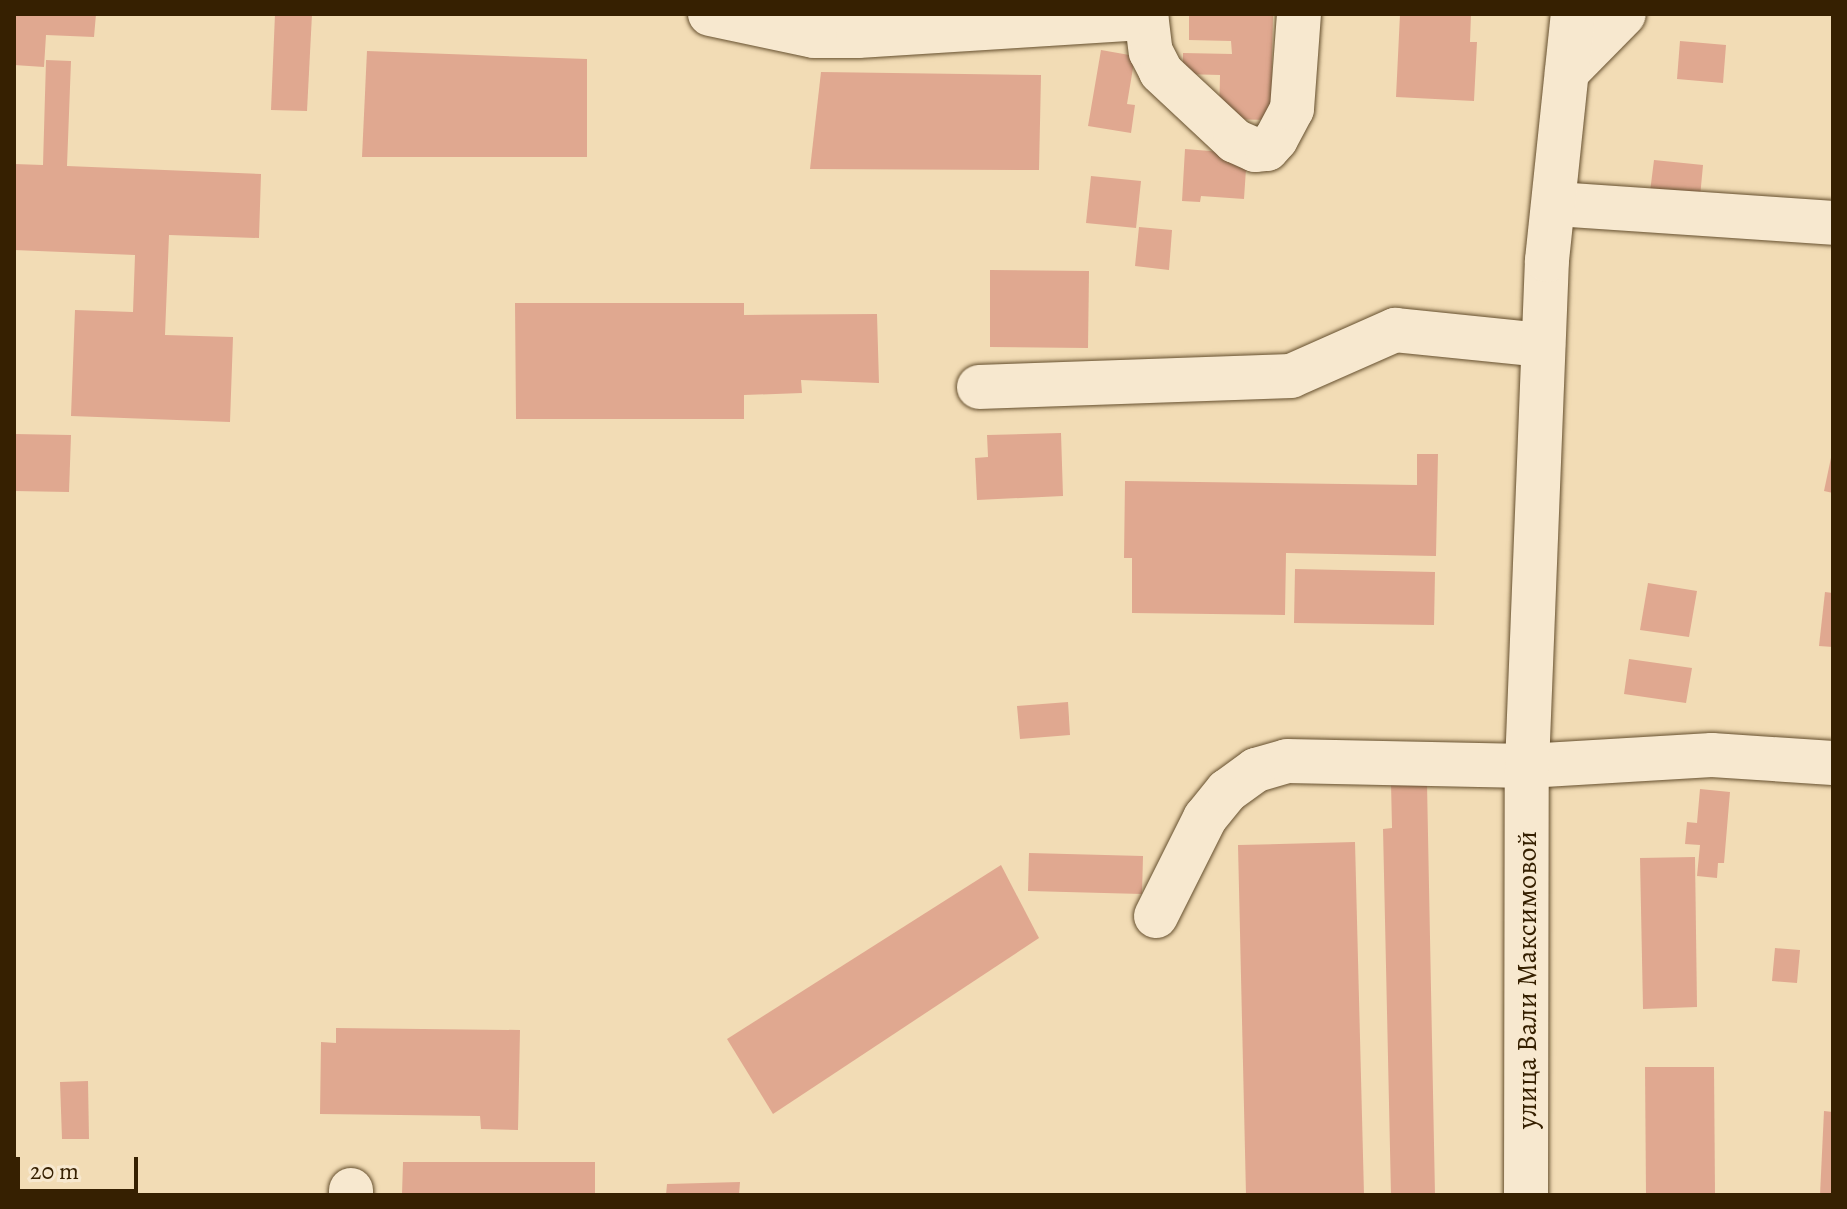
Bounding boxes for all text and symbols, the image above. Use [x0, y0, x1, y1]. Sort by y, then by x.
street label: улица Вали Максимовой [1510, 831, 1544, 1129]
scale bar [20, 1141, 142, 1191]
text: 20 m [30, 1155, 79, 1187]

